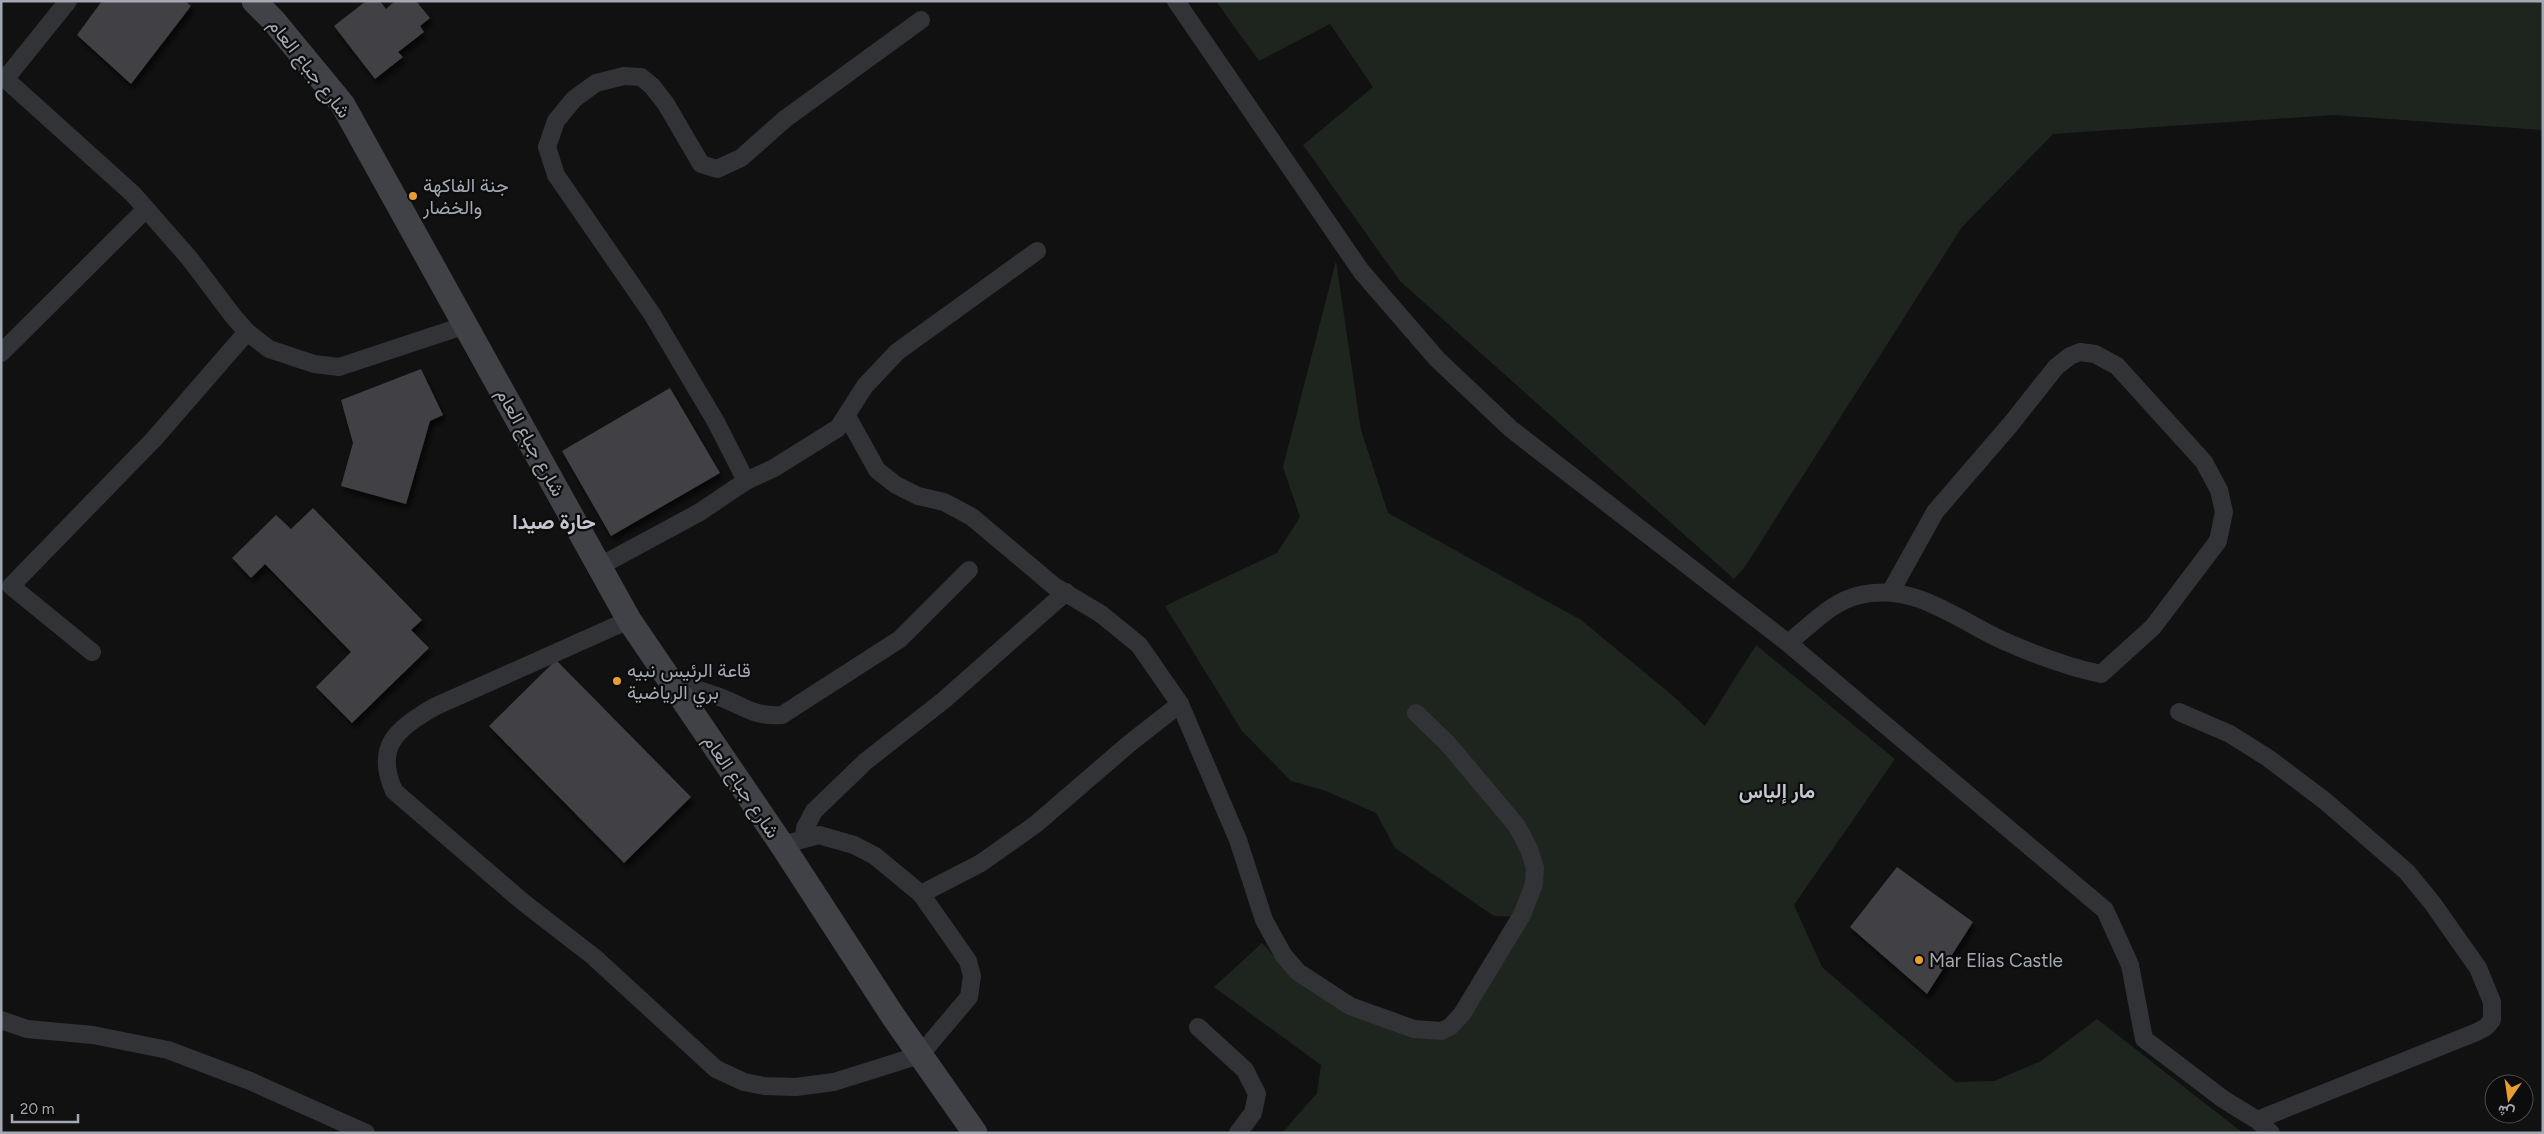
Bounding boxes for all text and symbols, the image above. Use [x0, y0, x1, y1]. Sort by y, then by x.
street label: شارع جباع العام [263, 14, 356, 123]
place label: جنة الفاكهة والخضار [422, 174, 509, 219]
marker: جنة الفاكهة والخضار [407, 190, 419, 202]
street label: شارع جباع العام [491, 384, 570, 501]
district label: حارة صيدا [512, 509, 596, 535]
place label: قاعة الرئيس نبيه بري الرياضية [627, 659, 751, 708]
marker: قاعة الرئيس نبيه بري الرياضية [611, 675, 623, 687]
street label: شارع جباع العام [698, 730, 785, 843]
district label: مار إلياس [1739, 779, 1815, 804]
place label: Mar Elias Castle [1929, 949, 2063, 972]
marker: Mar Elias Castle [1913, 954, 1925, 966]
north arrow [2484, 1074, 2534, 1124]
scale bar [12, 1092, 79, 1124]
text: 20 m [20, 1100, 54, 1118]
text: ش [2496, 1101, 2516, 1121]

